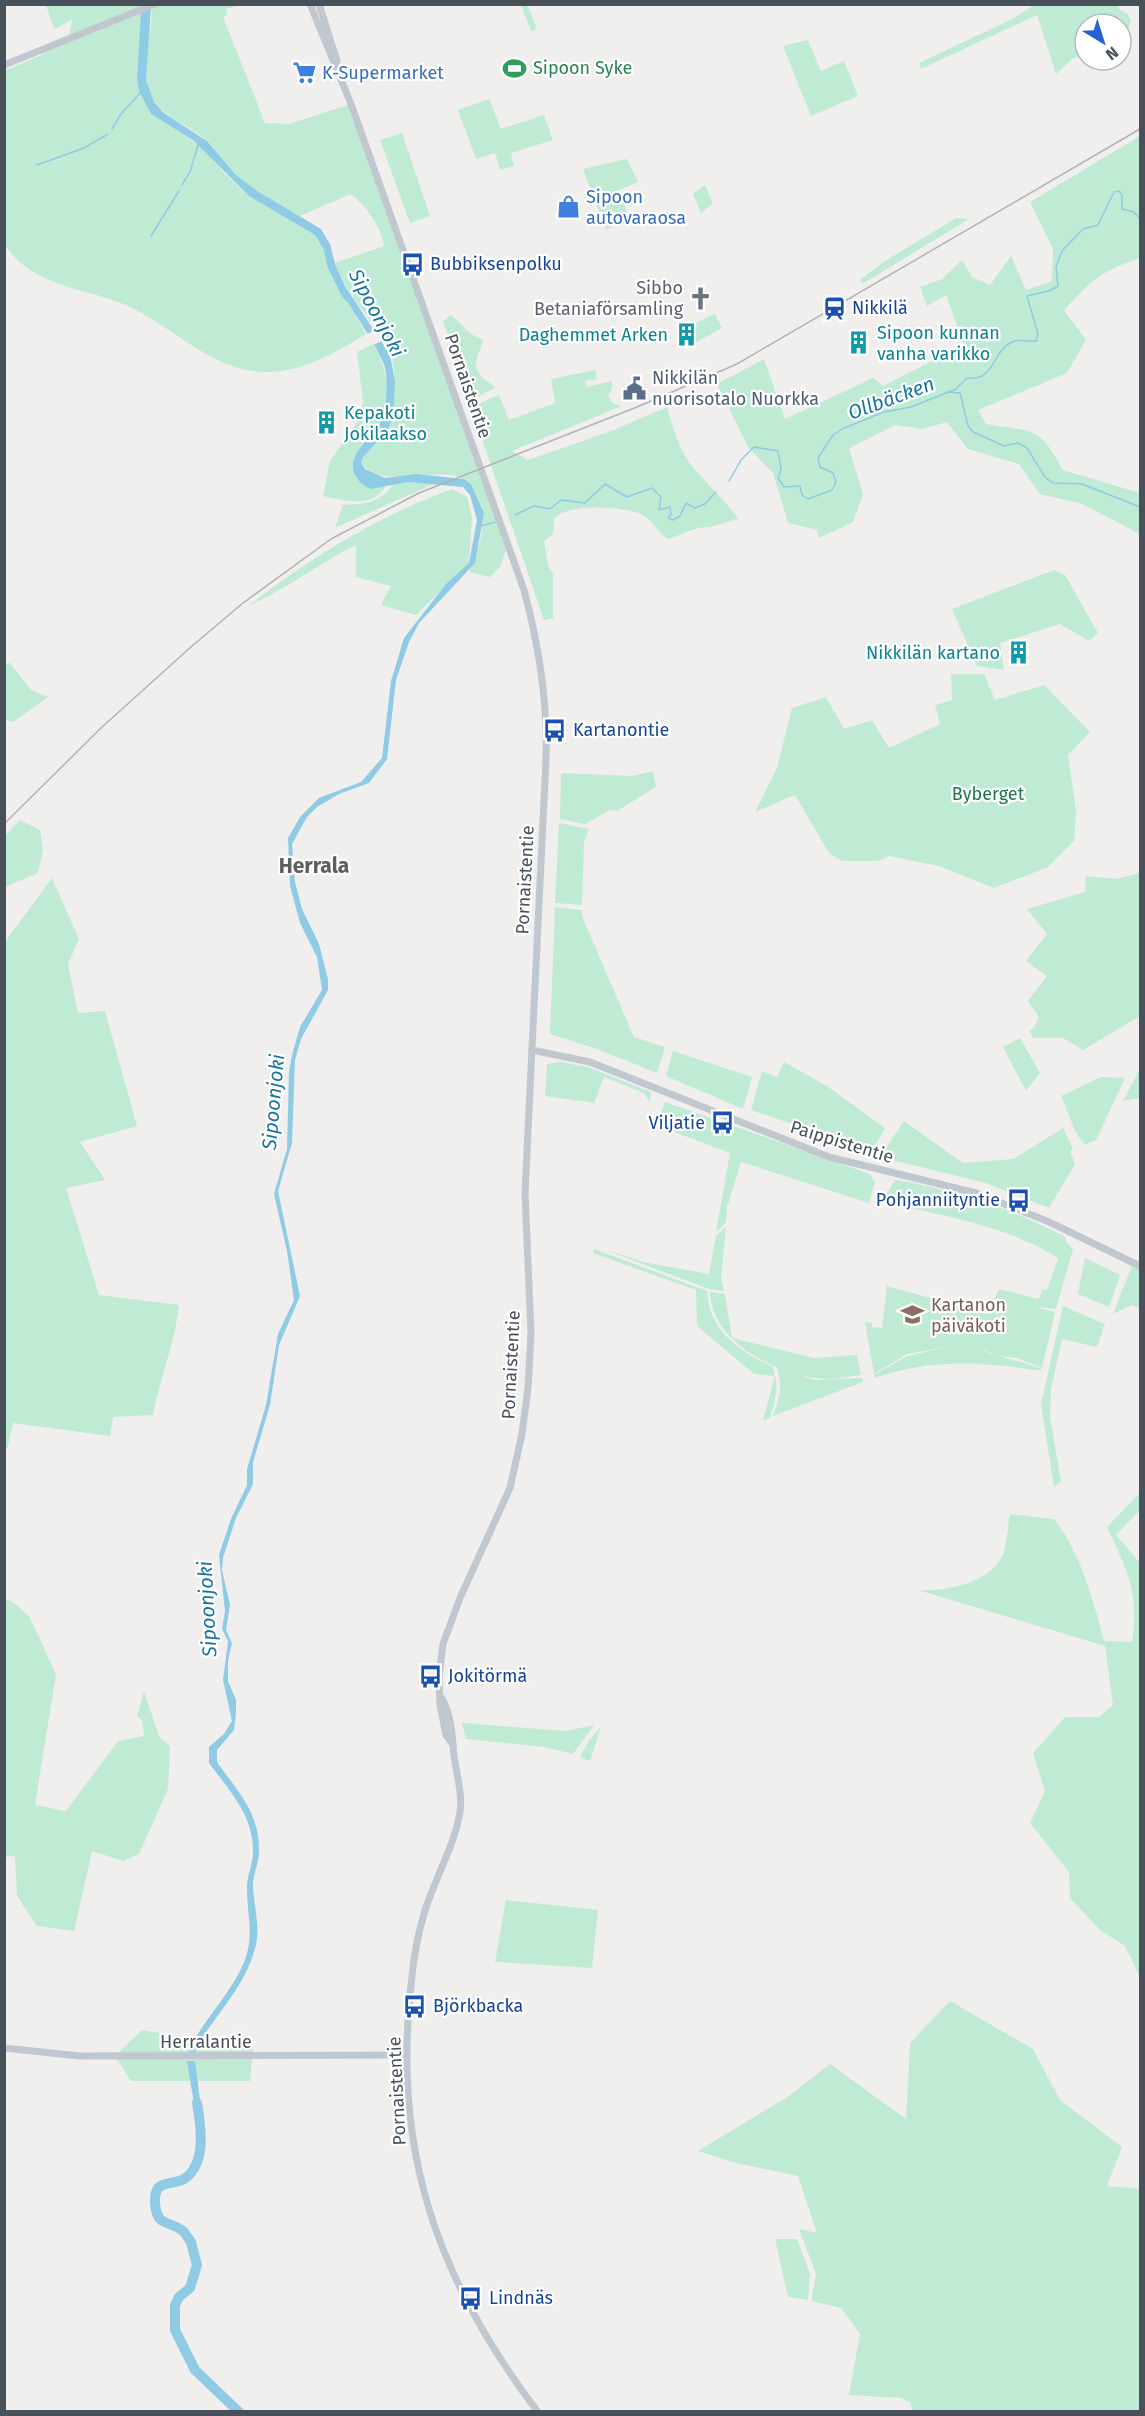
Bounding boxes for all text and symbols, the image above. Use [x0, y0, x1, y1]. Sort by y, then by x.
north arrow [1073, 12, 1133, 72]
text: N [1102, 43, 1122, 64]
sports icon: Sipoon Syke [502, 55, 528, 81]
place label: Sipoon Syke [533, 57, 632, 79]
supermarket icon: K-Supermarket [291, 60, 317, 86]
place label: K-Supermarket [322, 62, 444, 84]
place label: Sipoon autovaraosa [586, 186, 686, 229]
shop icon: Sipoon autovaraosa [555, 194, 581, 220]
bus stop icon: Bubbiksenpolku [399, 251, 425, 277]
place label: Bubbiksenpolku [430, 253, 562, 275]
water label: Sipoonjoki [343, 264, 410, 362]
place label: Sibbo Betaniaförsamling [534, 277, 684, 320]
church icon: Sibbo Betaniaförsamling [688, 285, 714, 311]
station icon: Nikkilä [821, 295, 847, 321]
place label: Nikkilä [852, 297, 908, 319]
building icon: Daghemmet Arken [673, 322, 699, 348]
place label: Sipoon kunnan vanha varikko [877, 322, 1000, 365]
place label: Daghemmet Arken [519, 324, 668, 346]
building icon: Sipoon kunnan vanha varikko [846, 330, 872, 356]
street label: Pornaistentie [440, 331, 496, 441]
place label: Nikkilän nuorisotalo Nuorkka [652, 367, 819, 410]
water label: Ollbäcken [844, 371, 938, 425]
public building icon: Nikkilän nuorisotalo Nuorkka [621, 375, 647, 401]
place label: Kepakoti Jokilaakso [344, 402, 427, 445]
building icon: Kepakoti Jokilaakso [313, 410, 339, 436]
building icon: Nikkilän kartano [1005, 640, 1031, 666]
place label: Nikkilän kartano [866, 642, 1000, 664]
bus stop icon: Kartanontie [542, 717, 568, 743]
place label: Kartanontie [573, 719, 669, 741]
park label: Byberget [952, 783, 1025, 805]
street label: Pornaistentie [511, 825, 539, 935]
district label: Herrala [279, 853, 349, 879]
water label: Sipoonjoki [257, 1053, 289, 1152]
bus stop icon: Viljatie [710, 1110, 736, 1136]
place label: Viljatie [648, 1112, 705, 1134]
street label: Paippistentie [788, 1116, 896, 1168]
bus stop icon: Pohjanniityntie [1005, 1187, 1031, 1213]
place label: Pohjanniityntie [876, 1189, 1000, 1211]
place label: Kartanon päiväkoti [931, 1294, 1006, 1337]
school or university icon: Kartanon päiväkoti [900, 1302, 926, 1328]
street label: Pornaistentie [497, 1310, 525, 1420]
water label: Sipoonjoki [192, 1560, 222, 1659]
bus stop icon: Jokitörmä [417, 1663, 443, 1689]
place label: Jokitörmä [448, 1665, 527, 1687]
bus stop icon: Björkbacka [402, 1993, 428, 2019]
place label: Björkbacka [433, 1995, 523, 2017]
street label: Herralantie [160, 2031, 252, 2053]
street label: Pornaistentie [383, 2036, 411, 2146]
bus stop icon: Lindnäs [458, 2285, 484, 2311]
place label: Lindnäs [489, 2287, 553, 2309]

